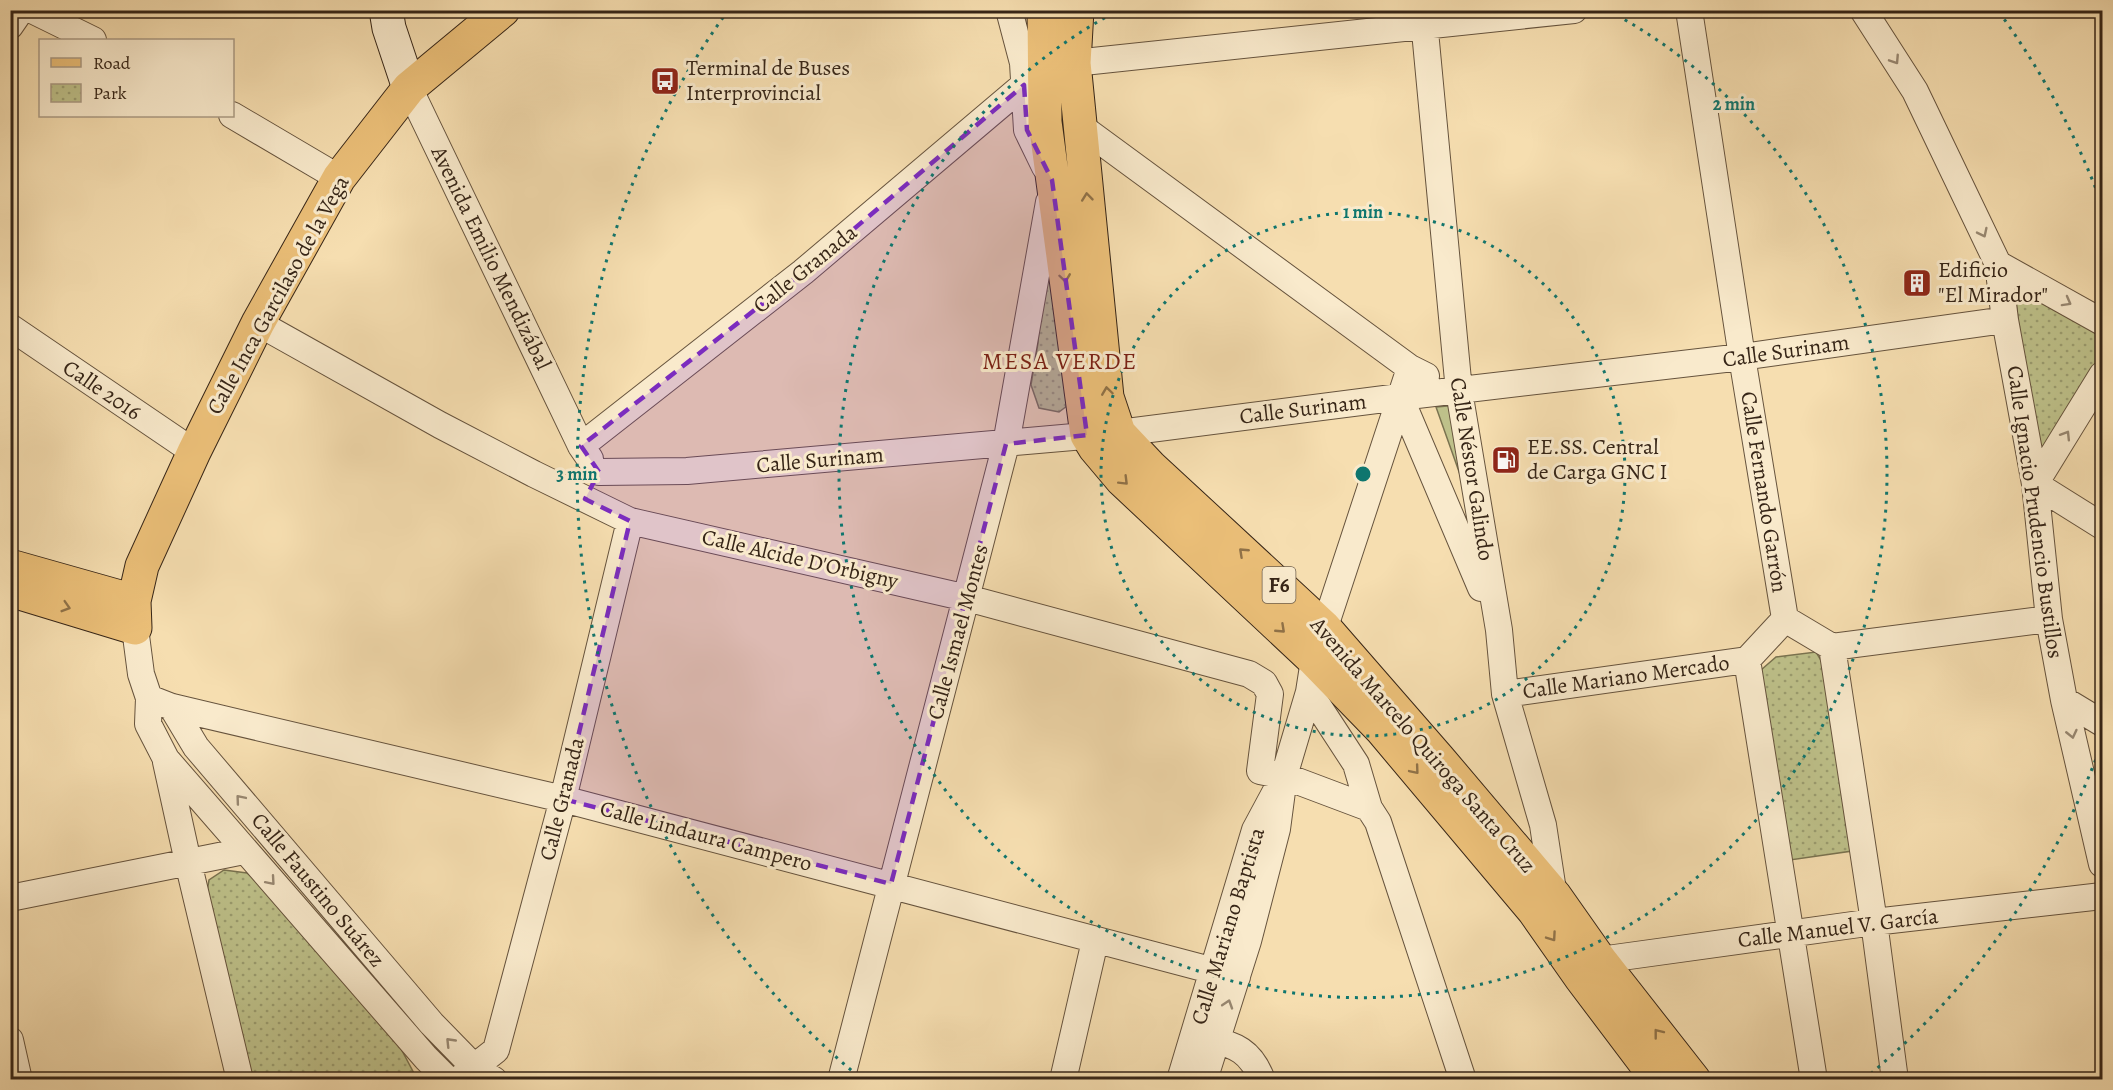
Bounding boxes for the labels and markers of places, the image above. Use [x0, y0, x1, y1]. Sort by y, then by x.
place label: Terminal de Buses Interprovincial [686, 53, 850, 108]
bus stop icon: Terminal de Buses Interprovincial [649, 65, 681, 97]
place label: Edificio "El Mirador" [1938, 255, 2048, 310]
building icon: Edificio "El Mirador" [1901, 267, 1933, 299]
place label: EE.SS. Central de Carga GNC I [1527, 432, 1667, 487]
fuel station icon: EE.SS. Central de Carga GNC I [1490, 444, 1522, 476]
centre of rings [1353, 464, 1373, 484]

